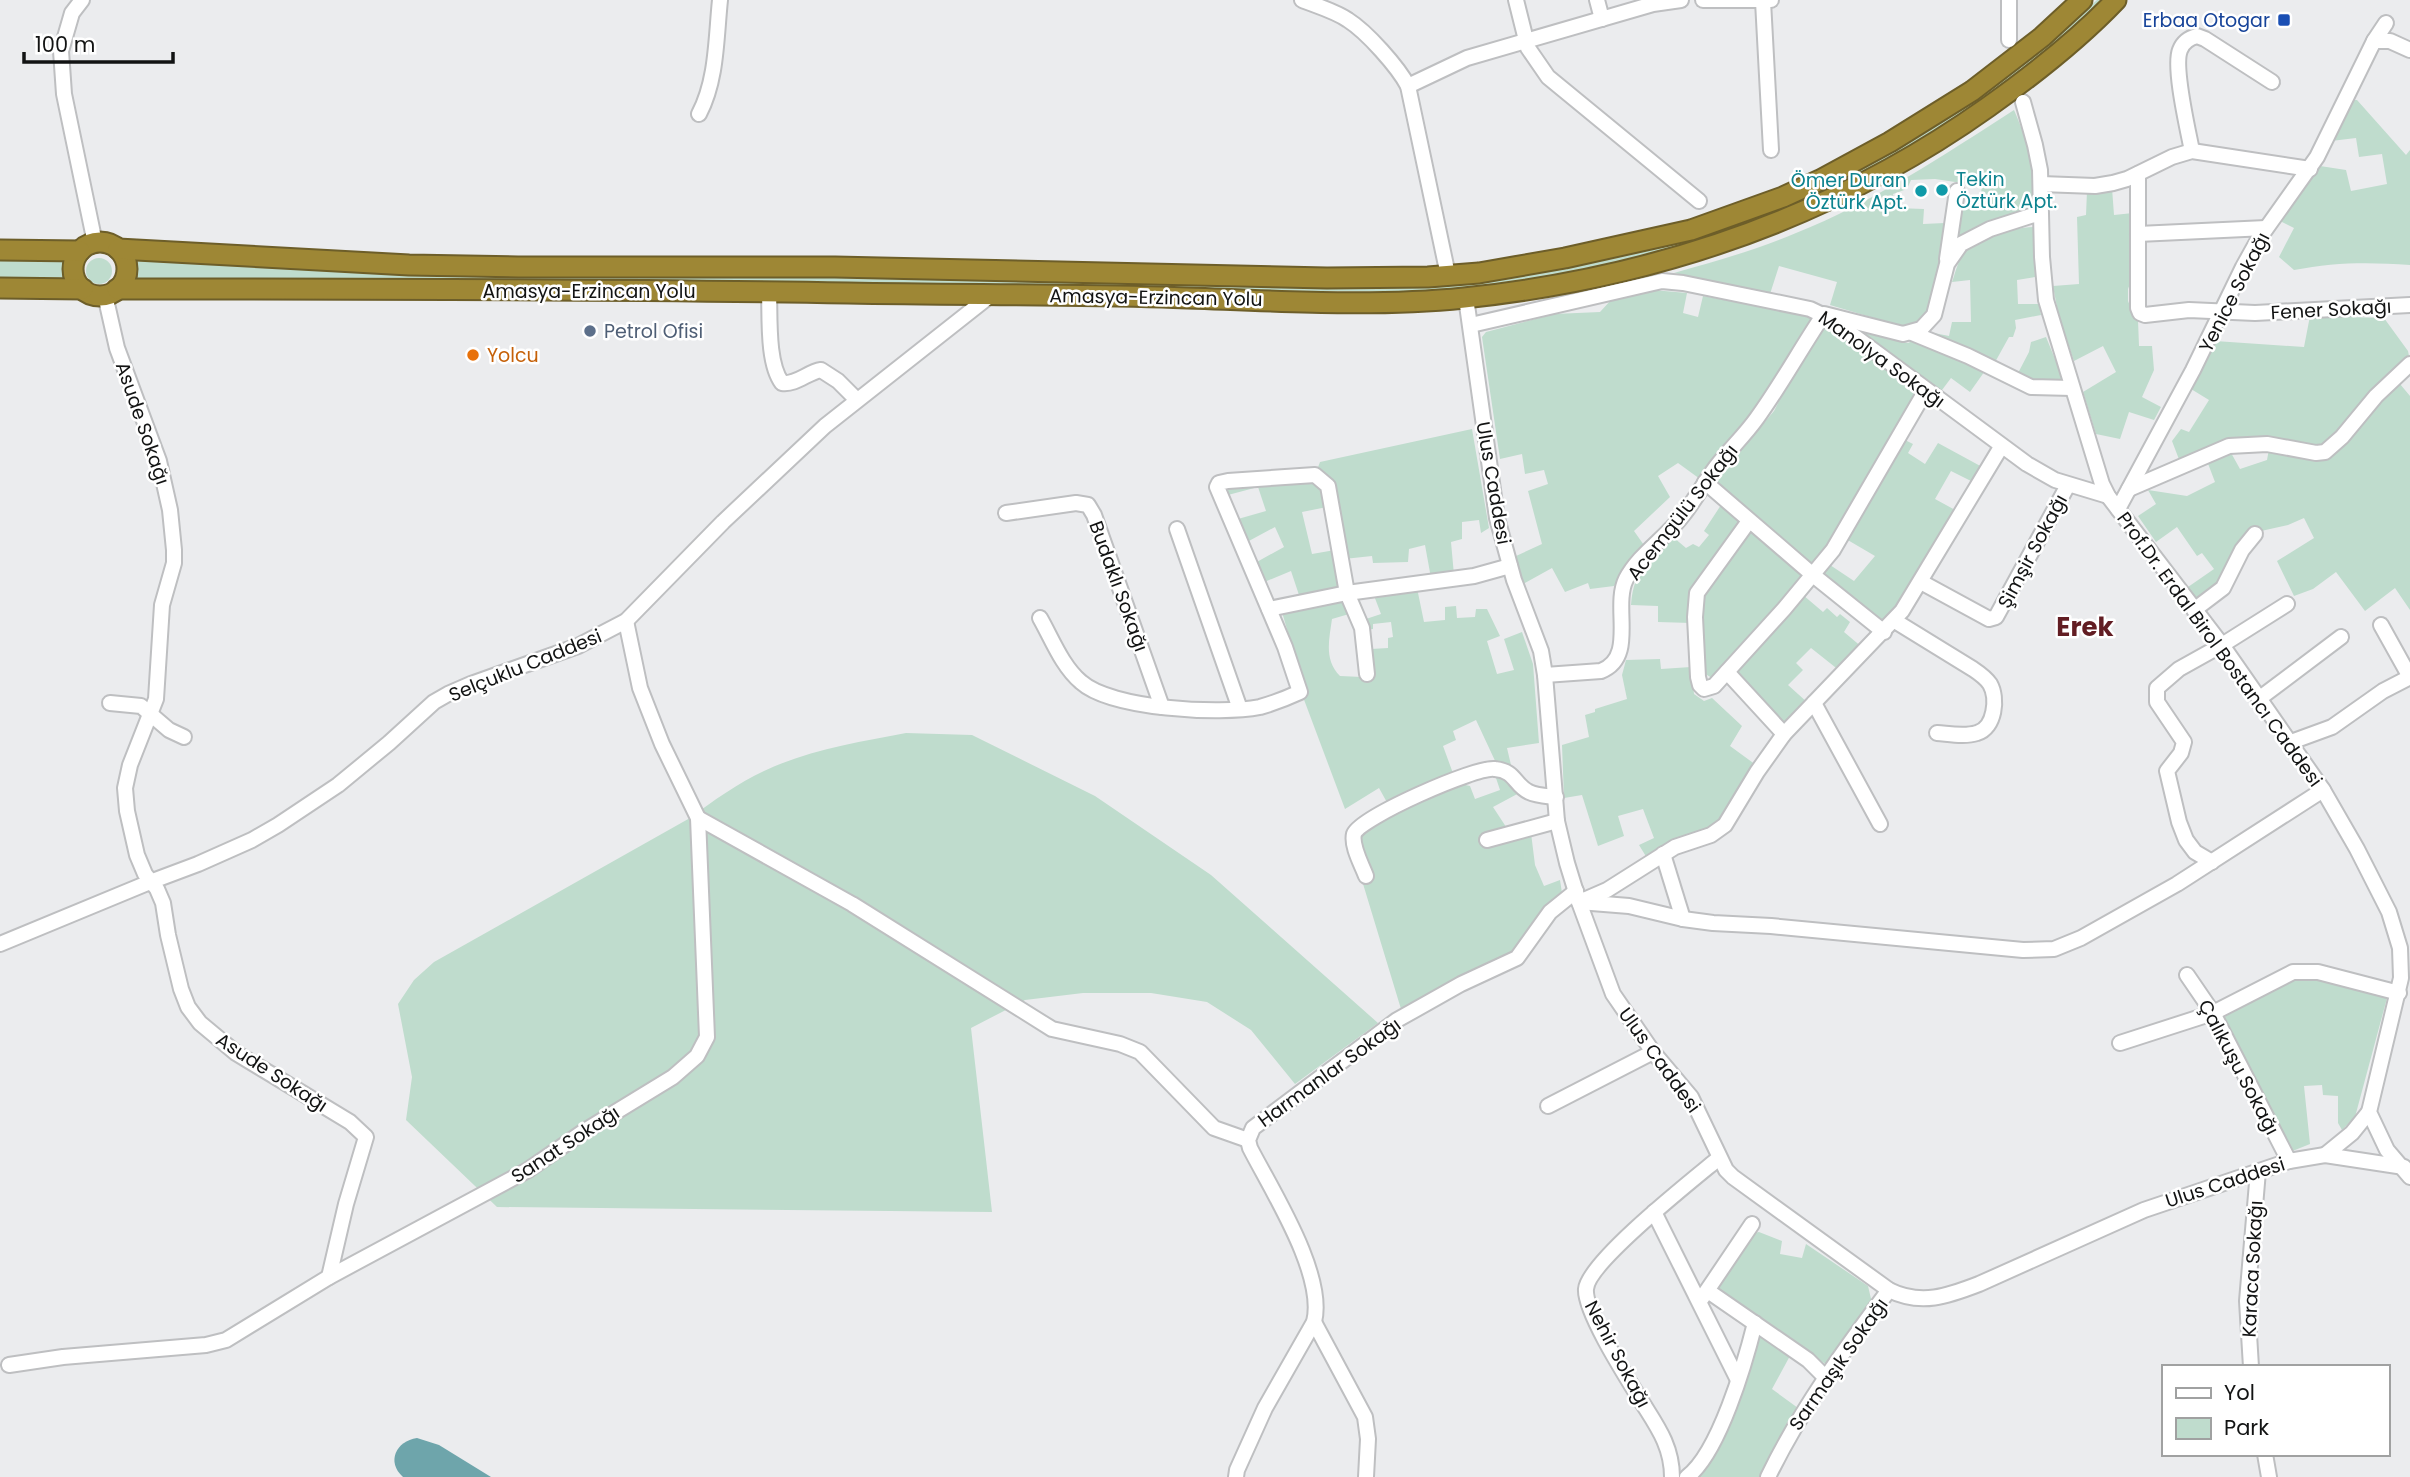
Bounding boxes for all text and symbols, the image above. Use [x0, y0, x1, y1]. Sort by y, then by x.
place label: Erbaa Otogar [2143, 7, 2270, 34]
marker: Erbaa Otogar [2276, 12, 2292, 28]
scale bar [24, 21, 173, 65]
text: 100 m [35, 30, 95, 59]
place label: Tekin Öztürk Apt. [1956, 166, 2057, 215]
place label: Ömer Duran Öztürk Apt. [1791, 167, 1907, 216]
marker: Tekin Öztürk Apt. [1934, 182, 1950, 198]
marker: Ömer Duran Öztürk Apt. [1913, 183, 1929, 199]
street label: Yenice Sokağı [2193, 227, 2276, 357]
street label: Amasya-Erzincan Yolu [482, 278, 696, 305]
street label: Amasya-Erzincan Yolu [1049, 282, 1263, 313]
street label: Fener Sokağı [2270, 293, 2392, 326]
street label: Manolya Sokağı [1813, 304, 1950, 414]
place label: Petrol Ofisi [604, 318, 703, 345]
marker: Petrol Ofisi [582, 323, 598, 339]
place label: Yolcu [487, 342, 539, 369]
marker: Yolcu [465, 347, 481, 363]
street label: Asude Sokağı [109, 358, 176, 488]
street label: Ulus Caddesi [1469, 420, 1518, 547]
street label: Acemgülü Sokağı [1621, 439, 1744, 586]
street label: Şimşir Sokağı [1991, 489, 2074, 613]
street label: Prof.Dr. Erdal Birol Bostancı Caddesi [2110, 506, 2329, 792]
street label: Budaklı Sokağı [1082, 517, 1155, 655]
district label: Erek [2056, 609, 2114, 645]
street label: Selçuklu Caddesi [445, 622, 606, 708]
street label: Çalıkuşu Sokağı [2192, 995, 2286, 1140]
street label: Ulus Caddesi [1612, 1002, 1707, 1118]
street label: Harmanlar Sokağı [1252, 1011, 1406, 1134]
street label: Asude Sokağı [211, 1026, 333, 1119]
street label: Sanat Sokağı [506, 1099, 625, 1190]
street label: Ulus Caddesi [2162, 1150, 2288, 1215]
street label: Karaca Sokağı [2235, 1200, 2270, 1338]
street label: Sarmaşık Sokağı [1782, 1292, 1894, 1436]
street label: Nehir Sokağı [1578, 1296, 1657, 1412]
legend [2162, 1365, 2389, 1456]
text: Yol [2224, 1378, 2255, 1407]
text: Park [2224, 1413, 2269, 1442]

